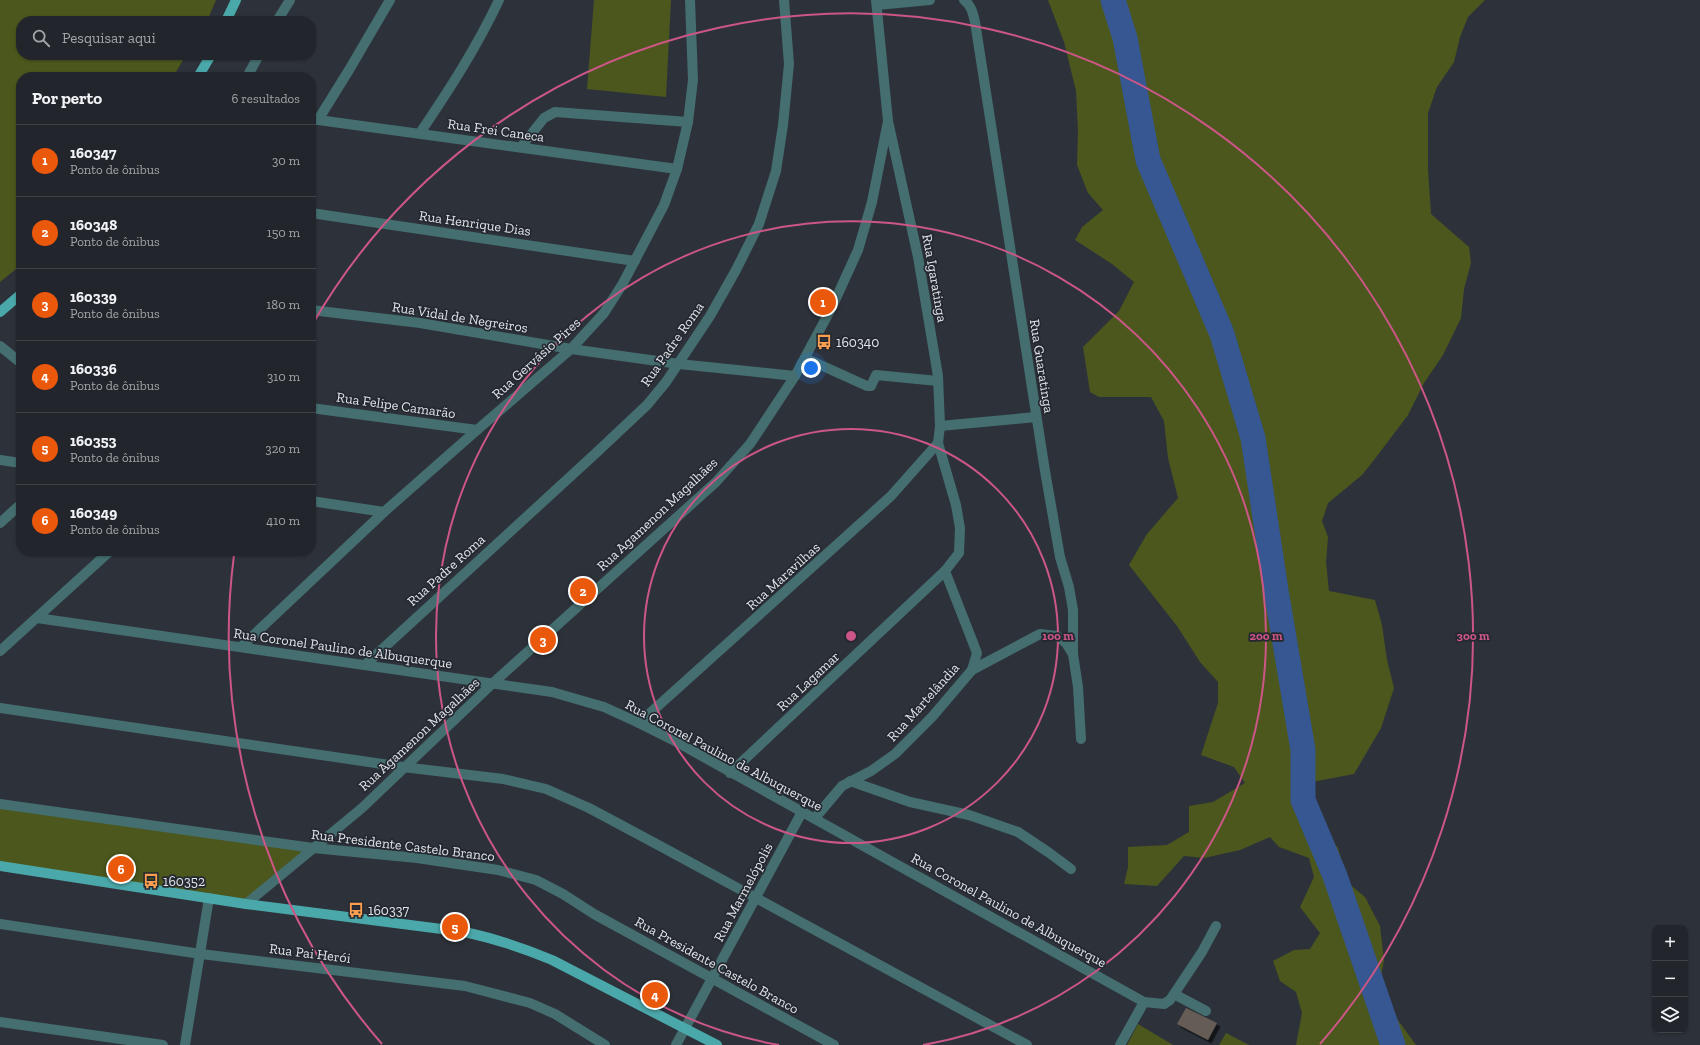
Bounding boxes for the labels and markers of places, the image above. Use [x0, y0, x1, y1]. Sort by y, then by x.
pin: 1 [810, 287, 836, 317]
bus stop icon: 160340 [815, 333, 833, 351]
place label: 160340 [836, 334, 879, 351]
pin: 2 [570, 576, 596, 606]
pin: 3 [530, 625, 556, 655]
centre of rings [844, 629, 858, 643]
pin: 6 [108, 854, 134, 884]
bus stop icon: 160352 [142, 872, 160, 890]
place label: 160352 [163, 873, 205, 890]
bus stop icon: 160337 [347, 901, 365, 919]
place label: 160337 [368, 902, 410, 919]
pin: 5 [442, 912, 468, 942]
pin: 4 [642, 980, 668, 1010]

